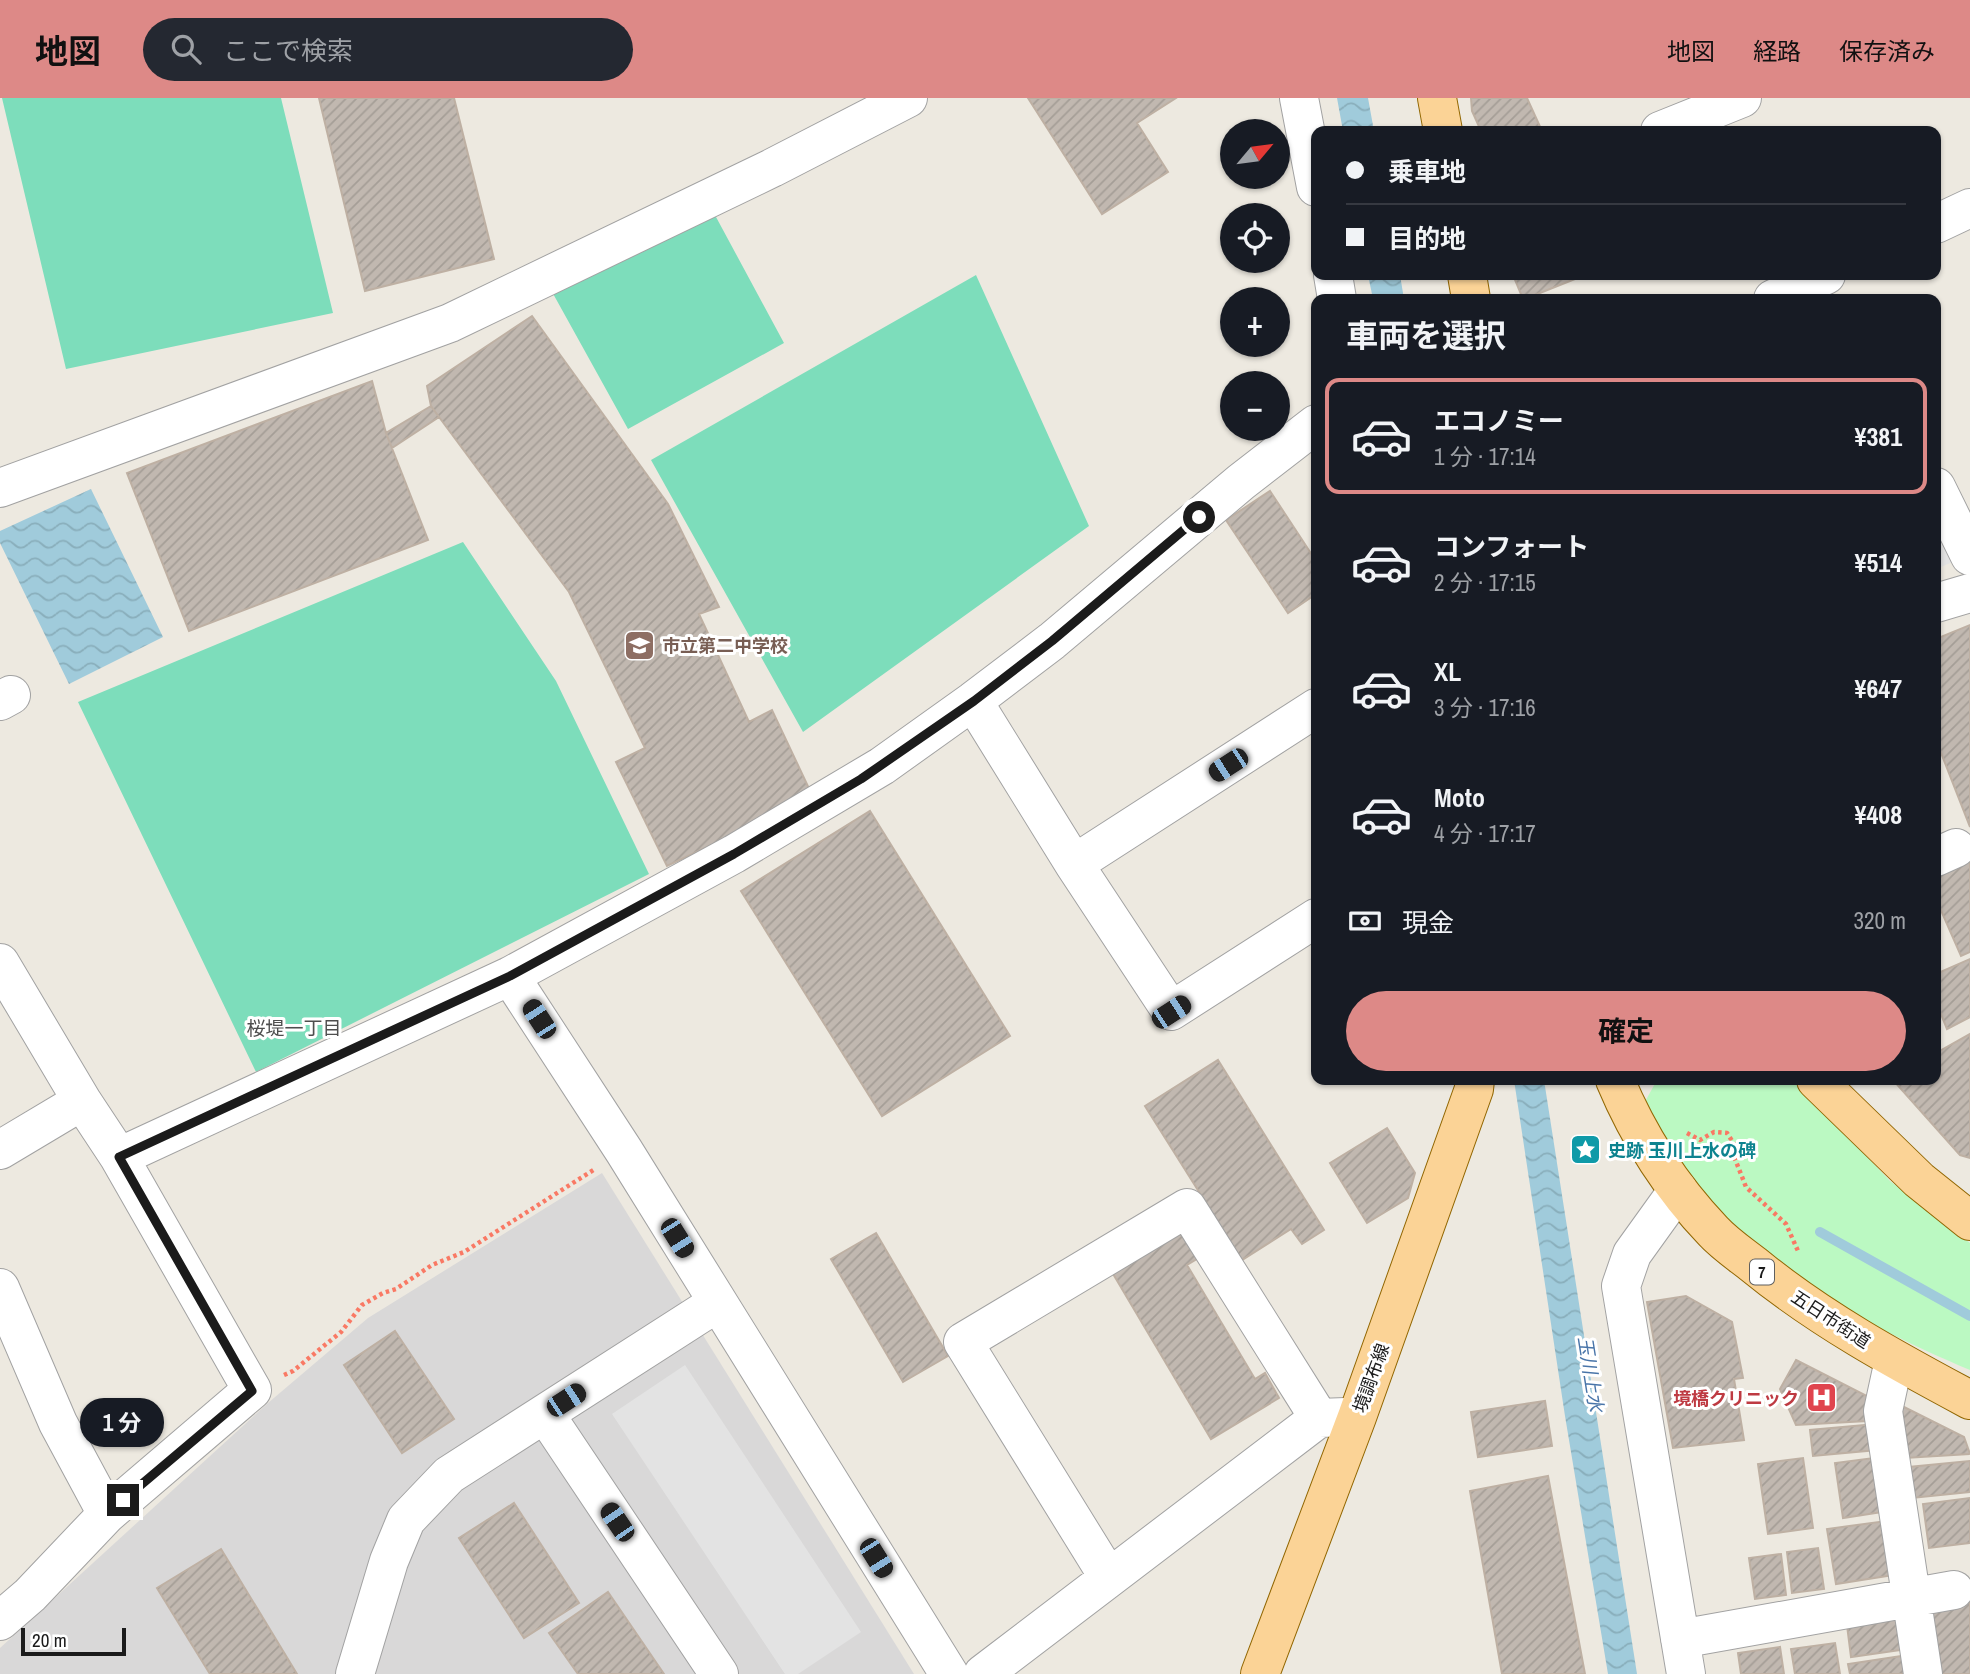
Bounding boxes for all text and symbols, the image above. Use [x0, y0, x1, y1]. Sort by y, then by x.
search box [143, 18, 633, 81]
text: 地図 [35, 29, 101, 73]
icon: search [167, 30, 205, 68]
text: ここで検索 [223, 33, 353, 68]
text: 地図 [1667, 35, 1715, 67]
text: 経路 [1753, 35, 1801, 67]
text: 保存済み [1839, 35, 1935, 67]
north arrow [1220, 119, 1290, 189]
map controls [1220, 119, 1290, 441]
text: 乗車地 [1388, 154, 1466, 189]
button: locate [1220, 203, 1290, 273]
text: 目的地 [1388, 221, 1466, 256]
button: + [1220, 287, 1290, 357]
text: 車両を選択 [1346, 314, 1506, 357]
button: − [1220, 371, 1290, 441]
text: エコノミー [1434, 403, 1564, 438]
icon: car [1350, 405, 1413, 468]
text: ¥381 [1855, 419, 1902, 454]
text: 1 分 · 17:14 [1434, 441, 1536, 472]
route start [1183, 501, 1215, 533]
text: コンフォート [1434, 529, 1589, 564]
icon: car [1350, 531, 1413, 594]
text: ¥514 [1855, 545, 1902, 580]
text: 2 分 · 17:15 [1434, 567, 1536, 598]
school or university icon: 市立第二中学校 [622, 628, 656, 662]
place label: 市立第二中学校 [662, 633, 788, 658]
text: XL [1434, 654, 1461, 689]
icon: car [1350, 657, 1413, 720]
text: ¥647 [1855, 671, 1902, 706]
text: 3 分 · 17:16 [1434, 692, 1536, 723]
car [1205, 745, 1252, 785]
text: Moto [1434, 780, 1485, 815]
icon: car [1350, 783, 1413, 846]
text: ¥408 [1855, 797, 1902, 832]
text: 4 分 · 17:17 [1434, 818, 1536, 849]
icon: cash [1346, 902, 1384, 940]
text: 現金 [1402, 905, 1454, 940]
text: 320 m [1854, 905, 1906, 936]
button: 確定 [1346, 991, 1906, 1071]
car [1148, 992, 1195, 1032]
car [519, 996, 560, 1042]
district label: 桜堤一丁目 [246, 1015, 342, 1041]
place icon: 史跡 玉川上水の碑 [1568, 1133, 1602, 1167]
place label: 史跡 玉川上水の碑 [1608, 1138, 1756, 1163]
car [657, 1215, 698, 1261]
road number: 7 [1750, 1260, 1774, 1284]
street label: 五日市街道 [1786, 1284, 1876, 1354]
water label: 玉川上水 [1572, 1334, 1610, 1416]
street label: 境調布線 [1347, 1340, 1395, 1416]
car [543, 1380, 590, 1420]
hospital icon: 境橋クリニック [1805, 1381, 1839, 1415]
place label: 境橋クリニック [1673, 1386, 1799, 1411]
callout: 1 分 [81, 1398, 165, 1448]
text: 1 分 [103, 1407, 141, 1438]
route end [107, 1484, 139, 1516]
car [597, 1499, 638, 1545]
car [856, 1535, 897, 1581]
scale bar [21, 1625, 126, 1657]
text: 20 m [32, 1627, 67, 1653]

